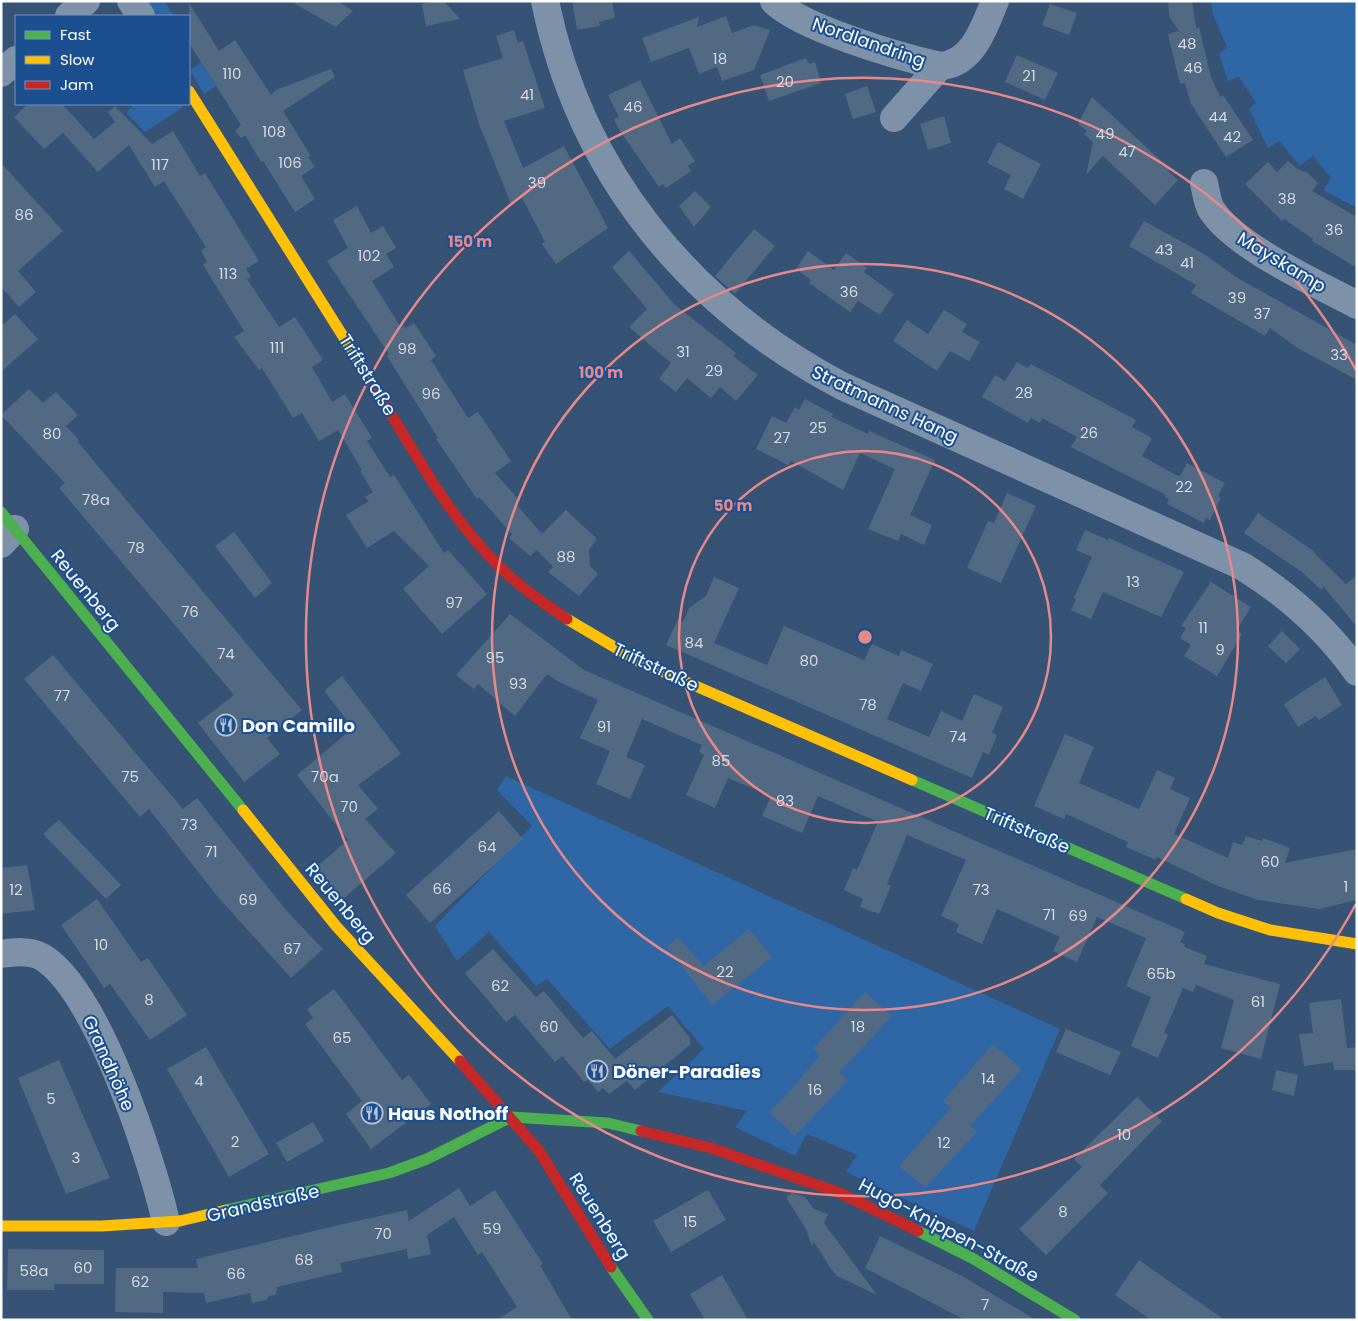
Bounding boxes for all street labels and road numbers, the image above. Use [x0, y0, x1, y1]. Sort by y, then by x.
street label: Nordlandring [809, 11, 929, 73]
street label: Mayskamp [1233, 226, 1331, 298]
street label: Triftstraße [333, 330, 403, 420]
street label: Stratmanns Hang [808, 359, 962, 449]
street label: Reuenberg [45, 544, 127, 636]
street label: Triftstraße [609, 636, 703, 698]
street label: Triftstraße [980, 801, 1074, 859]
street label: Reuenberg [300, 857, 382, 949]
street label: Grandhöhe [77, 1011, 141, 1115]
street label: Reuenberg [563, 1168, 637, 1264]
street label: Hugo-Knippen-Straße [855, 1172, 1043, 1288]
street label: Grandstraße [204, 1178, 322, 1228]

